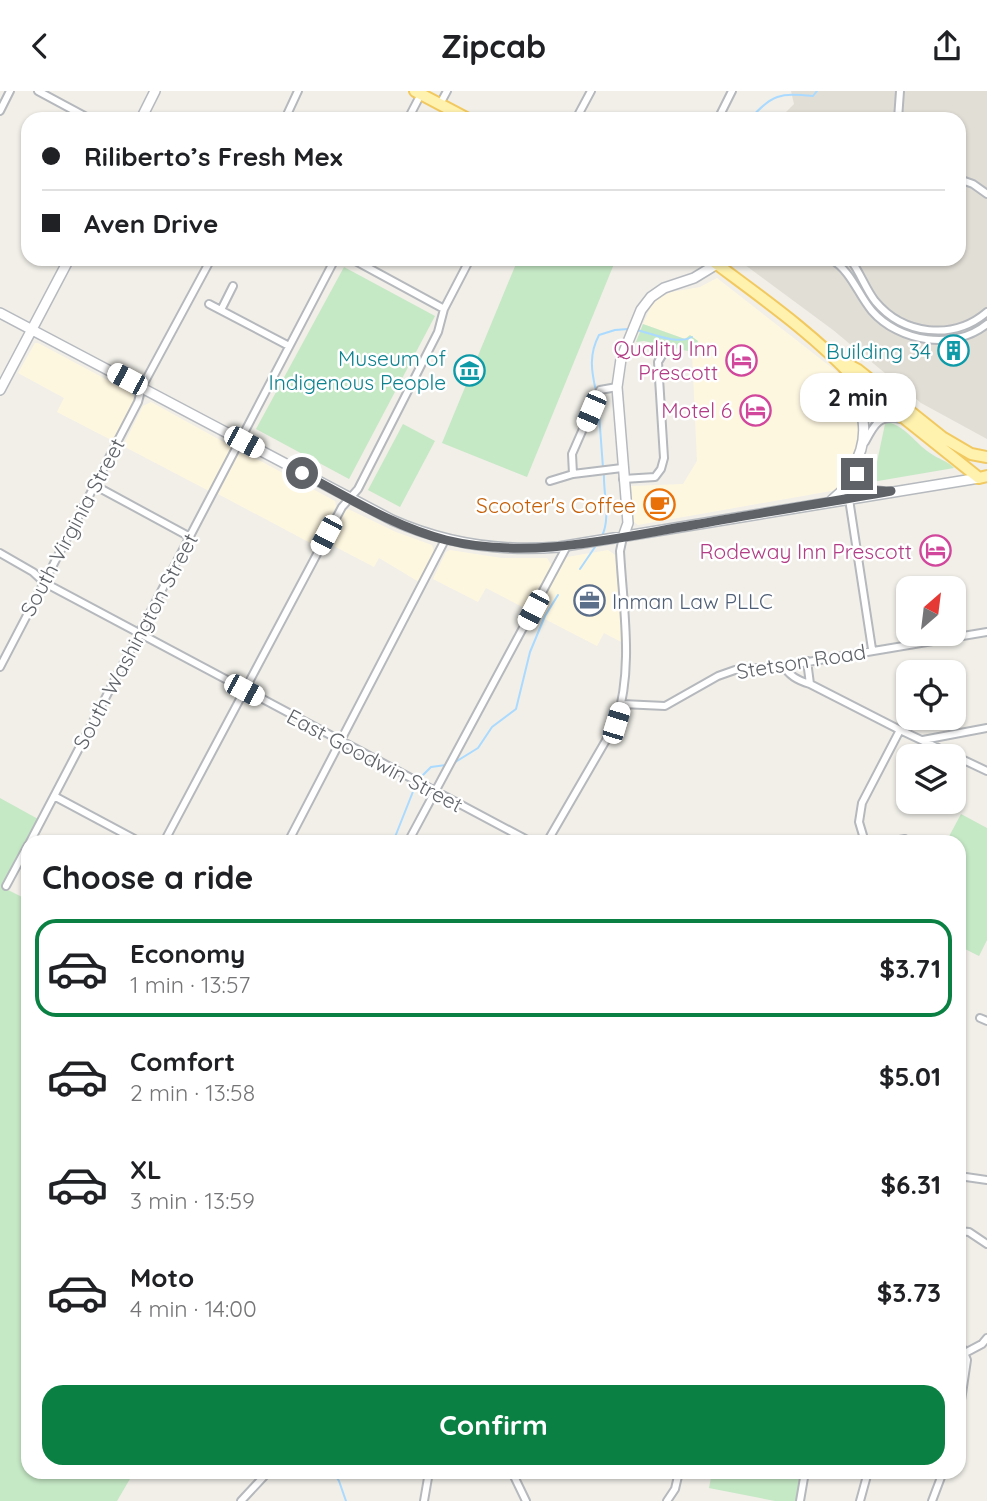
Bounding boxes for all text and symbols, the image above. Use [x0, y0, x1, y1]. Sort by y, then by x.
text: Zipcab [441, 26, 546, 66]
icon: back [21, 27, 59, 65]
icon: share [928, 27, 966, 65]
text: Riliberto’s Fresh Mex [84, 140, 343, 173]
text: Aven Drive [84, 207, 218, 240]
building icon: Building 34 [937, 334, 971, 368]
place label: Quality Inn Prescott [613, 335, 718, 385]
place label: Building 34 [826, 338, 931, 364]
hotel icon: Quality Inn Prescott [724, 343, 758, 377]
place label: Museum of Indigenous People [268, 345, 446, 395]
museum icon: Museum of Indigenous People [452, 353, 486, 387]
car [104, 360, 151, 398]
callout: 2 min [799, 373, 915, 421]
text: 2 min [828, 383, 888, 412]
car [574, 388, 609, 434]
hotel icon: Motel 6 [738, 393, 772, 427]
place label: Motel 6 [661, 397, 732, 423]
car [221, 423, 268, 461]
street label: South Virginia Street [14, 434, 130, 620]
route start [286, 457, 318, 489]
route end [841, 458, 873, 490]
cafe icon: Scooter's Coffee [642, 488, 676, 522]
place label: Scooter's Coffee [476, 492, 636, 518]
car [307, 512, 346, 558]
street label: South Washington Street [67, 529, 203, 753]
hotel icon: Rodeway Inn Prescott [918, 534, 952, 568]
place label: Rodeway Inn Prescott [700, 538, 912, 564]
north arrow [896, 576, 966, 646]
map controls [896, 576, 966, 814]
office icon: Inman Law PLLC [572, 584, 606, 618]
car [514, 587, 553, 633]
place label: Inman Law PLLC [612, 588, 773, 614]
street label: Stetson Road [734, 638, 868, 684]
button: locate [896, 660, 966, 730]
car [221, 671, 268, 709]
car [600, 700, 633, 746]
street label: East Goodwin Street [283, 703, 467, 817]
button: layers [896, 744, 966, 814]
text: Choose a ride [42, 857, 254, 897]
icon: car [46, 937, 109, 1000]
text: Economy [130, 937, 245, 970]
text: $3.71 [880, 952, 941, 985]
text: 1 min · 13:57 [130, 970, 250, 999]
icon: car [46, 1045, 109, 1108]
text: Comfort [130, 1045, 235, 1078]
text: $5.01 [879, 1060, 941, 1093]
text: 2 min · 13:58 [130, 1078, 255, 1107]
icon: car [46, 1153, 109, 1216]
text: XL [130, 1153, 162, 1186]
text: $6.31 [881, 1168, 941, 1201]
text: 3 min · 13:59 [130, 1186, 255, 1215]
icon: car [46, 1261, 109, 1324]
text: Moto [130, 1261, 194, 1294]
text: $3.73 [877, 1276, 941, 1309]
text: 4 min · 14:00 [130, 1294, 257, 1323]
button: Confirm [42, 1385, 945, 1465]

